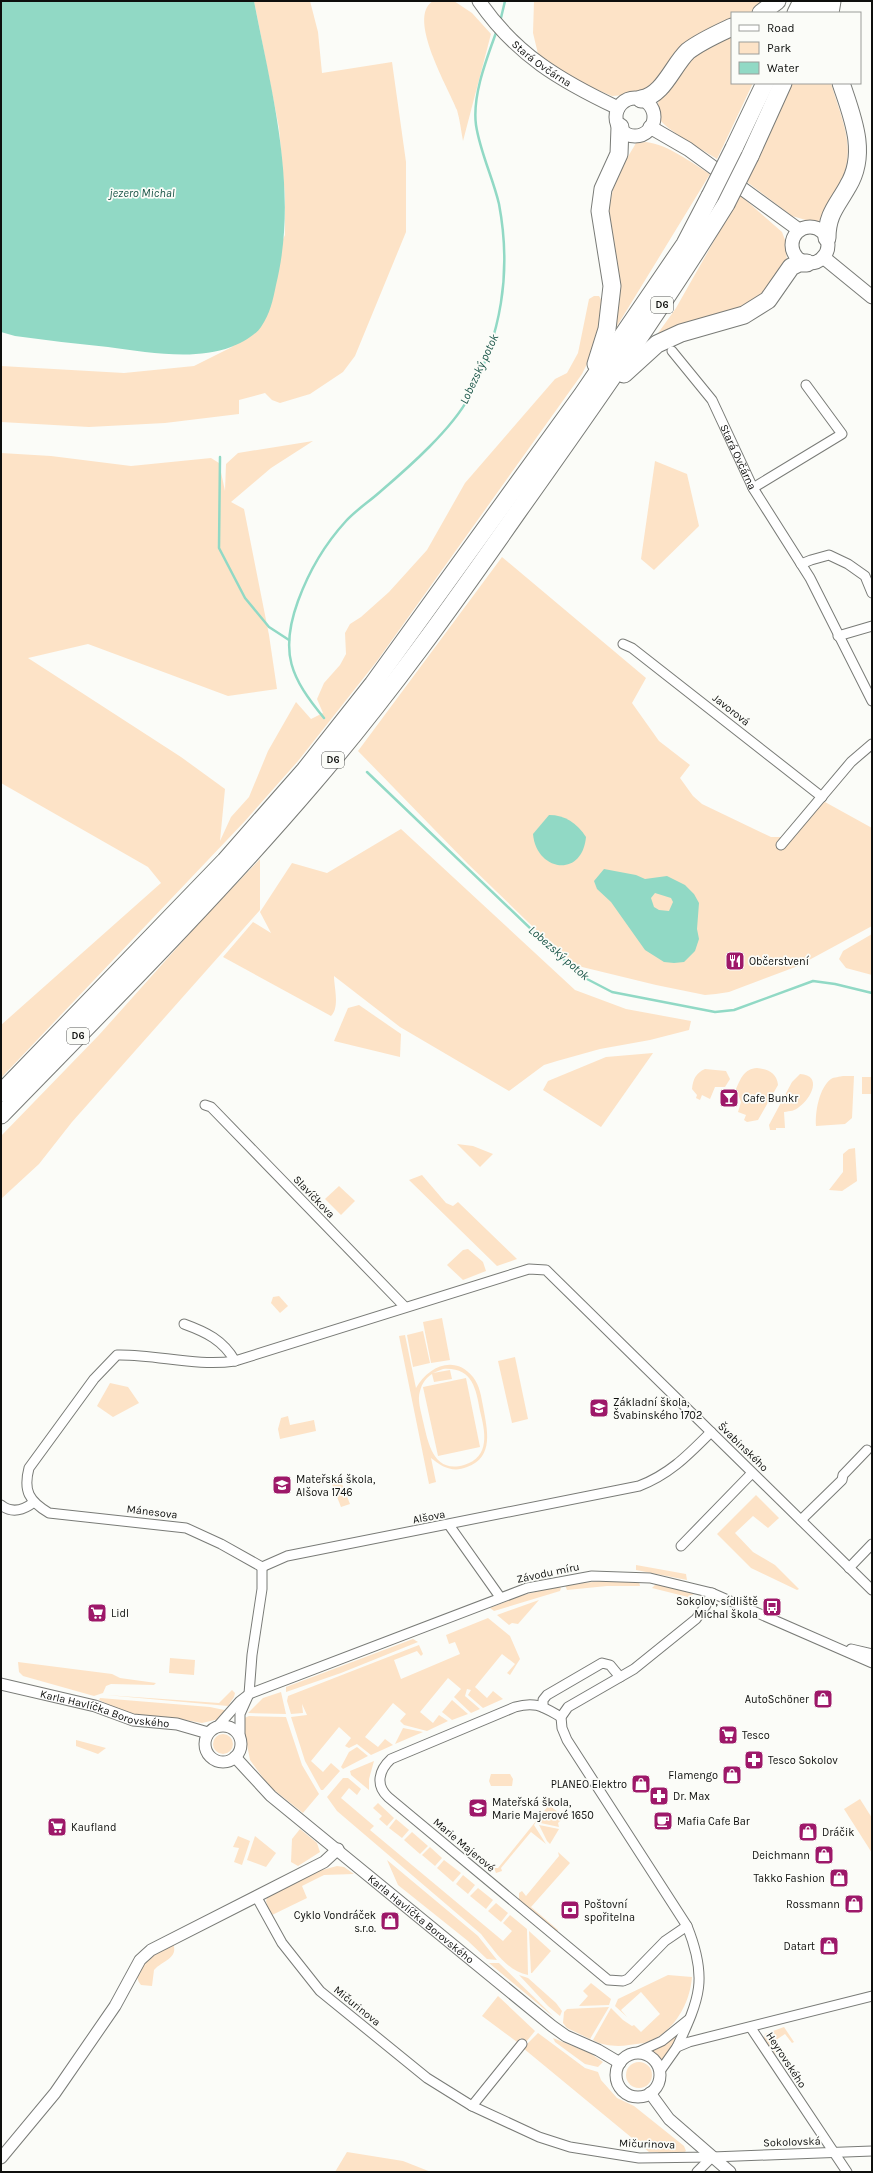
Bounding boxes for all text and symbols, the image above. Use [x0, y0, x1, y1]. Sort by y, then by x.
legend [731, 12, 861, 84]
text: Road [767, 21, 795, 35]
street label: Stará Ovčárna [509, 37, 574, 89]
text: Park [767, 41, 792, 55]
text: Water [767, 61, 800, 75]
water label: jezero Michal [107, 186, 175, 200]
road number: D6 [651, 297, 673, 313]
water label: Lobezský potok [457, 331, 502, 406]
street label: Stará Ovčárna [718, 422, 759, 492]
street label: Javorová [710, 691, 752, 729]
road number: D6 [322, 752, 344, 768]
water label: Lobezský potok [526, 923, 593, 984]
restaurant icon: Občerstvení [724, 950, 746, 972]
place label: Občerstvení [749, 955, 810, 968]
road number: D6 [67, 1028, 89, 1044]
bar icon: Cafe Bunkr [718, 1087, 740, 1109]
place label: Cafe Bunkr [743, 1092, 798, 1105]
street label: Slavíčkova [291, 1173, 337, 1221]
place label: Základní škola, Švabinského 1702 [613, 1396, 702, 1422]
school or university icon: Základní škola, Švabinského 1702 [588, 1397, 610, 1419]
street label: Švabinského [715, 1418, 772, 1474]
place label: Mateřská škola, Alšova 1746 [296, 1473, 375, 1499]
school or university icon: Mateřská škola, Alšova 1746 [271, 1474, 293, 1496]
street label: Mánesova [126, 1502, 178, 1522]
street label: Alšova [412, 1507, 446, 1527]
street label: Závodu míru [515, 1560, 581, 1586]
place label: Sokolov, sídliště Michal škola [676, 1595, 758, 1621]
bus stop icon: Sokolov, sídliště Michal škola [761, 1596, 783, 1618]
supermarket icon: Lidl [86, 1602, 108, 1624]
place label: Lidl [111, 1607, 129, 1620]
street label: Karla Havlíčka Borovského [39, 1687, 170, 1730]
shop icon: AutoSchöner [812, 1688, 834, 1710]
place label: AutoSchöner [745, 1693, 809, 1706]
supermarket icon: Tesco [717, 1724, 739, 1746]
place label: Tesco [742, 1729, 770, 1742]
pharmacy icon: Tesco Sokolov [743, 1749, 765, 1771]
place label: Tesco Sokolov [768, 1754, 838, 1767]
shop icon: Flamengo [721, 1764, 743, 1786]
place label: Flamengo [668, 1769, 718, 1782]
shop icon: PLANEO Elektro [630, 1773, 652, 1795]
place label: PLANEO Elektro [551, 1778, 627, 1791]
pharmacy icon: Dr. Max [648, 1785, 670, 1807]
place label: Dr. Max [673, 1790, 710, 1803]
place label: Mateřská škola, Marie Majerové 1650 [492, 1796, 594, 1822]
school or university icon: Mateřská škola, Marie Majerové 1650 [467, 1797, 489, 1819]
cafe icon: Mafia Cafe Bar [652, 1810, 674, 1832]
street label: Marie Majerové [431, 1815, 498, 1875]
place label: Mafia Cafe Bar [677, 1815, 750, 1828]
supermarket icon: Kaufland [46, 1816, 68, 1838]
place label: Kaufland [71, 1821, 116, 1834]
shop icon: Dráčik [797, 1821, 819, 1843]
place label: Dráčik [822, 1826, 854, 1839]
shop icon: Deichmann [813, 1844, 835, 1866]
place label: Deichmann [752, 1849, 810, 1862]
shop icon: Takko Fashion [828, 1867, 850, 1889]
street label: Karla Havlíčka Borovského [365, 1872, 477, 1966]
place label: Takko Fashion [753, 1872, 825, 1885]
shop icon: Rossmann [843, 1893, 865, 1915]
place label: Poštovní spořitelna [584, 1898, 635, 1924]
place label: Rossmann [786, 1898, 840, 1911]
bank icon: Poštovní spořitelna [559, 1899, 581, 1921]
place label: Cyklo Vondráček s.r.o. [294, 1909, 376, 1935]
shop icon: Cyklo Vondráček s.r.o. [379, 1910, 401, 1932]
shop icon: Datart [818, 1935, 840, 1957]
place label: Datart [783, 1940, 815, 1953]
street label: Mičurinova [331, 1983, 383, 2029]
street label: Heyrovského [763, 2030, 809, 2090]
street label: Sokolovská [763, 2135, 821, 2149]
street label: Mičurinova [619, 2137, 675, 2151]

